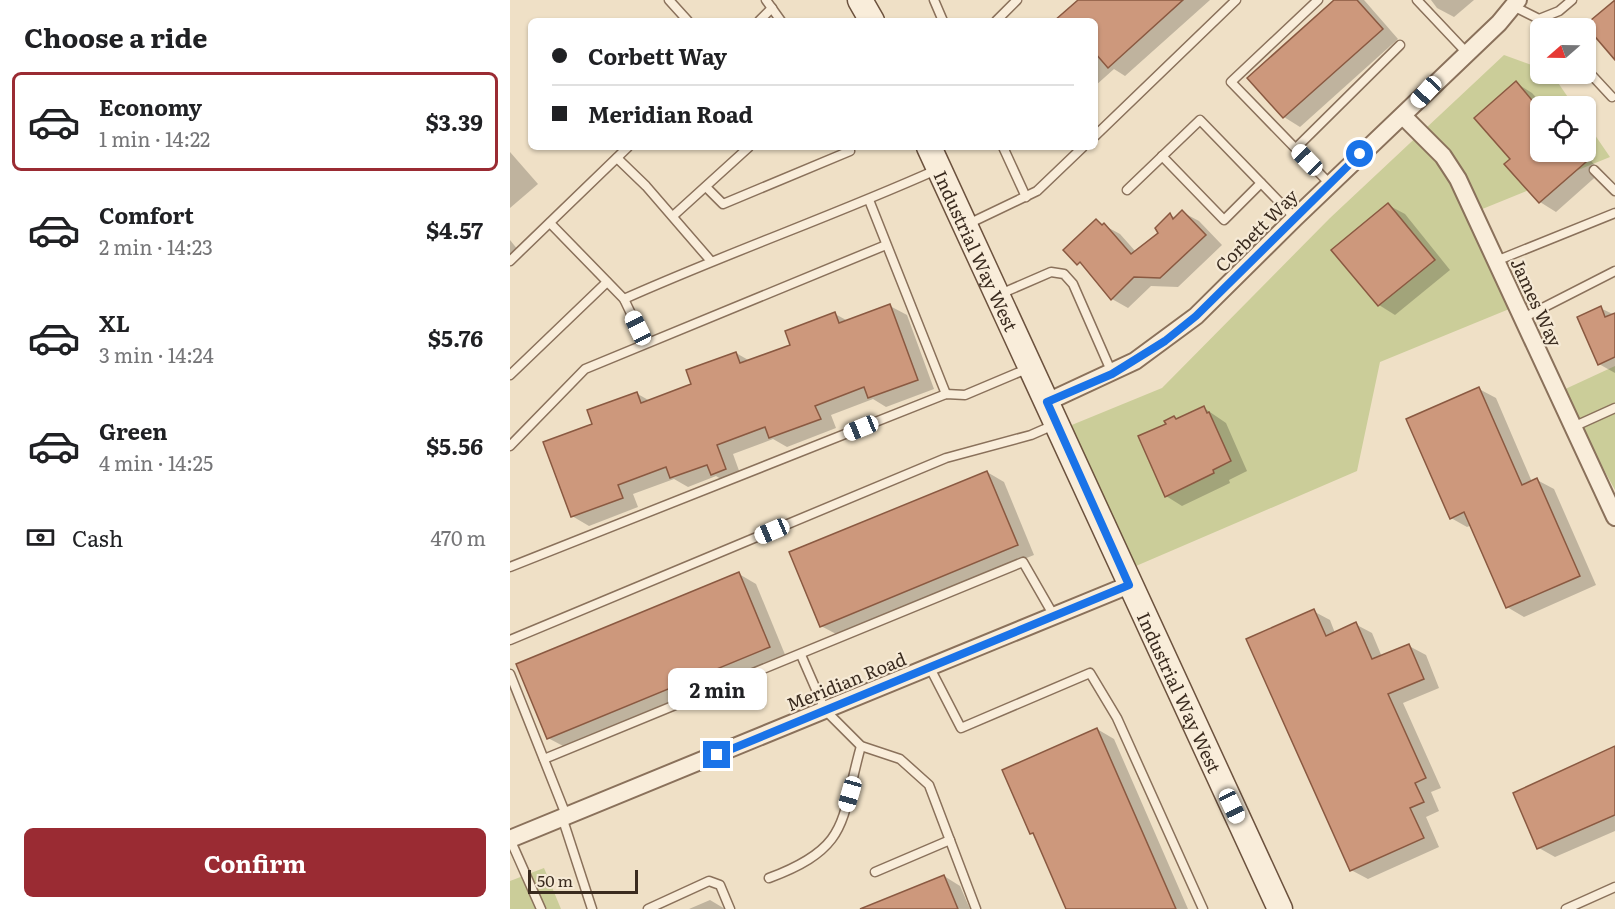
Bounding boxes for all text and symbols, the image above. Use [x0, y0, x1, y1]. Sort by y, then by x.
text: Choose a ride [24, 16, 207, 56]
north arrow [1530, 18, 1596, 84]
map controls [1530, 18, 1596, 162]
text: Corbett Way [588, 39, 727, 72]
car [1407, 73, 1445, 111]
text: Economy [99, 90, 202, 123]
icon: car [27, 95, 81, 149]
button: locate [1530, 96, 1596, 162]
text: Meridian Road [588, 97, 753, 130]
text: $3.39 [426, 105, 483, 138]
text: 1 min · 14:22 [99, 123, 210, 153]
route start [1346, 140, 1373, 167]
car [1288, 141, 1326, 179]
street label: Industrial Way West [928, 166, 1026, 336]
street label: Corbett Way [1208, 182, 1304, 278]
text: Comfort [99, 198, 194, 231]
icon: car [27, 203, 81, 257]
text: $4.57 [426, 213, 483, 246]
text: 2 min · 14:23 [99, 231, 213, 261]
street label: James Way [1505, 253, 1570, 352]
text: XL [99, 306, 130, 339]
car [622, 308, 654, 348]
icon: car [27, 311, 81, 365]
text: $5.76 [428, 321, 483, 354]
text: 3 min · 14:24 [99, 339, 214, 369]
car [841, 413, 881, 443]
text: Green [99, 414, 168, 447]
icon: car [27, 419, 81, 473]
text: $5.56 [426, 429, 483, 462]
text: 4 min · 14:25 [99, 447, 213, 477]
car [752, 516, 792, 546]
icon: cash [24, 521, 57, 554]
text: Cash [72, 521, 123, 554]
text: 470 m [431, 522, 486, 552]
street label: Industrial Way West [1131, 607, 1229, 778]
street label: Meridian Road [782, 645, 910, 717]
callout: 2 min [668, 668, 766, 710]
text: 2 min [690, 674, 745, 704]
route end [703, 741, 730, 768]
car [836, 774, 864, 814]
car [1216, 786, 1248, 826]
button: Confirm [24, 828, 486, 897]
scale bar [528, 867, 638, 894]
text: 50 m [537, 868, 573, 892]

